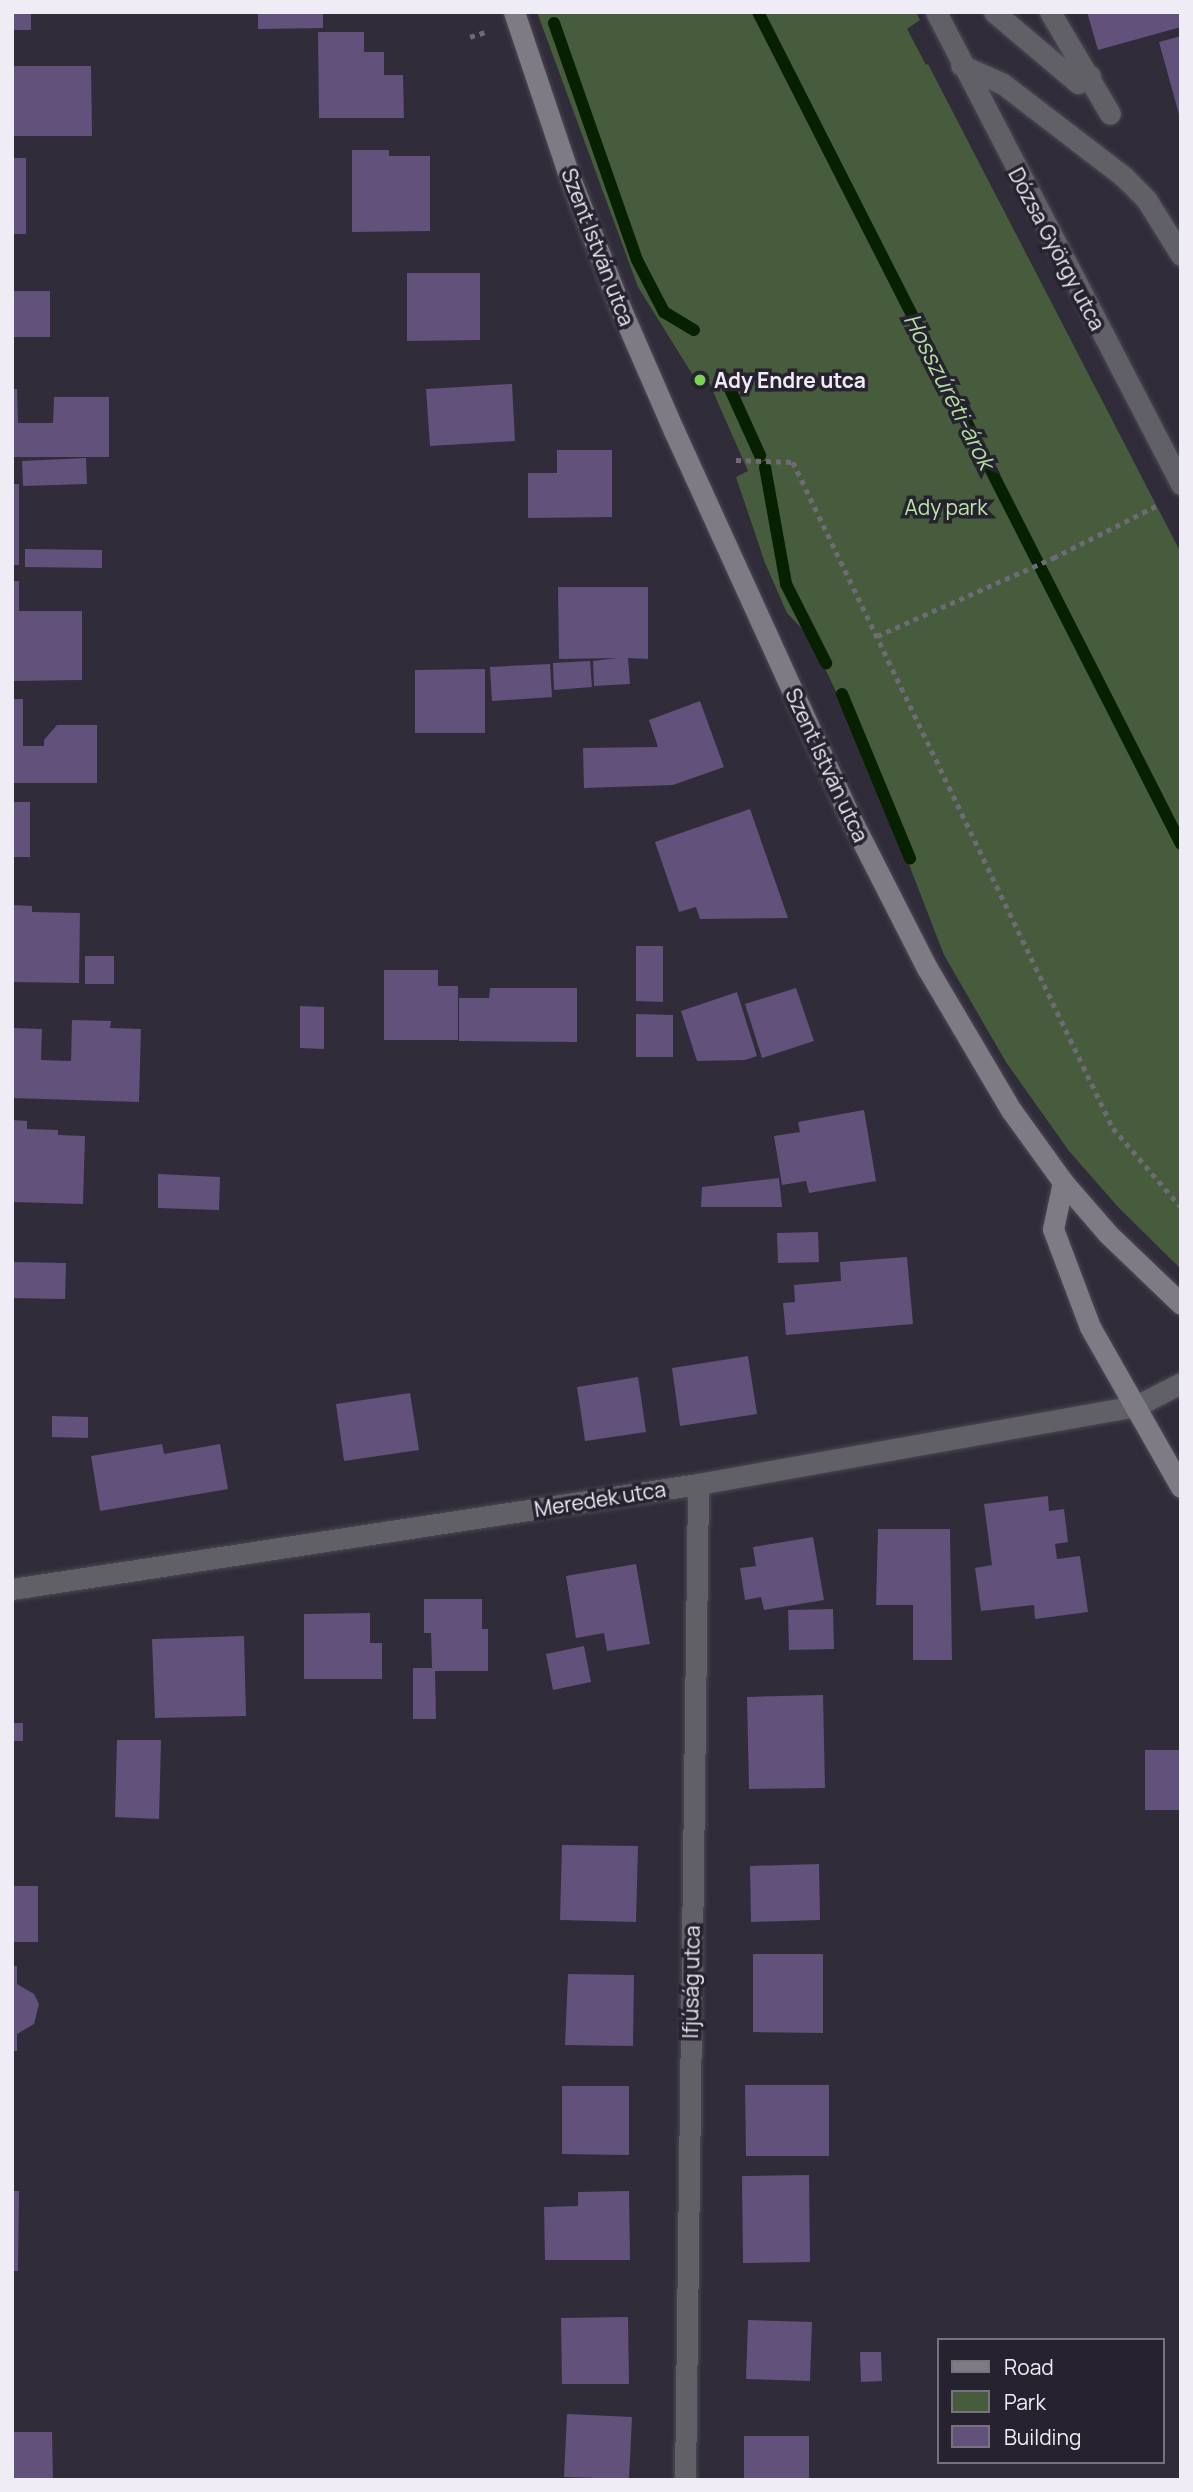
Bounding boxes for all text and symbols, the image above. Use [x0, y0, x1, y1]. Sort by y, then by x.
street label: Dózsa György utca [1003, 163, 1111, 335]
street label: Szent István utca [556, 165, 640, 329]
water label: Hosszúréti-árok [899, 309, 1001, 473]
place label: Ady Endre utca [714, 367, 866, 393]
marker: Ady Endre utca [692, 372, 708, 388]
park label: Ady park [904, 494, 988, 520]
street label: Szent István utca [780, 684, 874, 846]
street label: Meredek utca [533, 1476, 667, 1522]
street label: Ifjúság utca [677, 1925, 705, 2039]
legend [937, 2338, 1165, 2464]
text: Road [1004, 2353, 1054, 2381]
text: Park [1004, 2388, 1046, 2416]
text: Building [1004, 2423, 1081, 2451]

